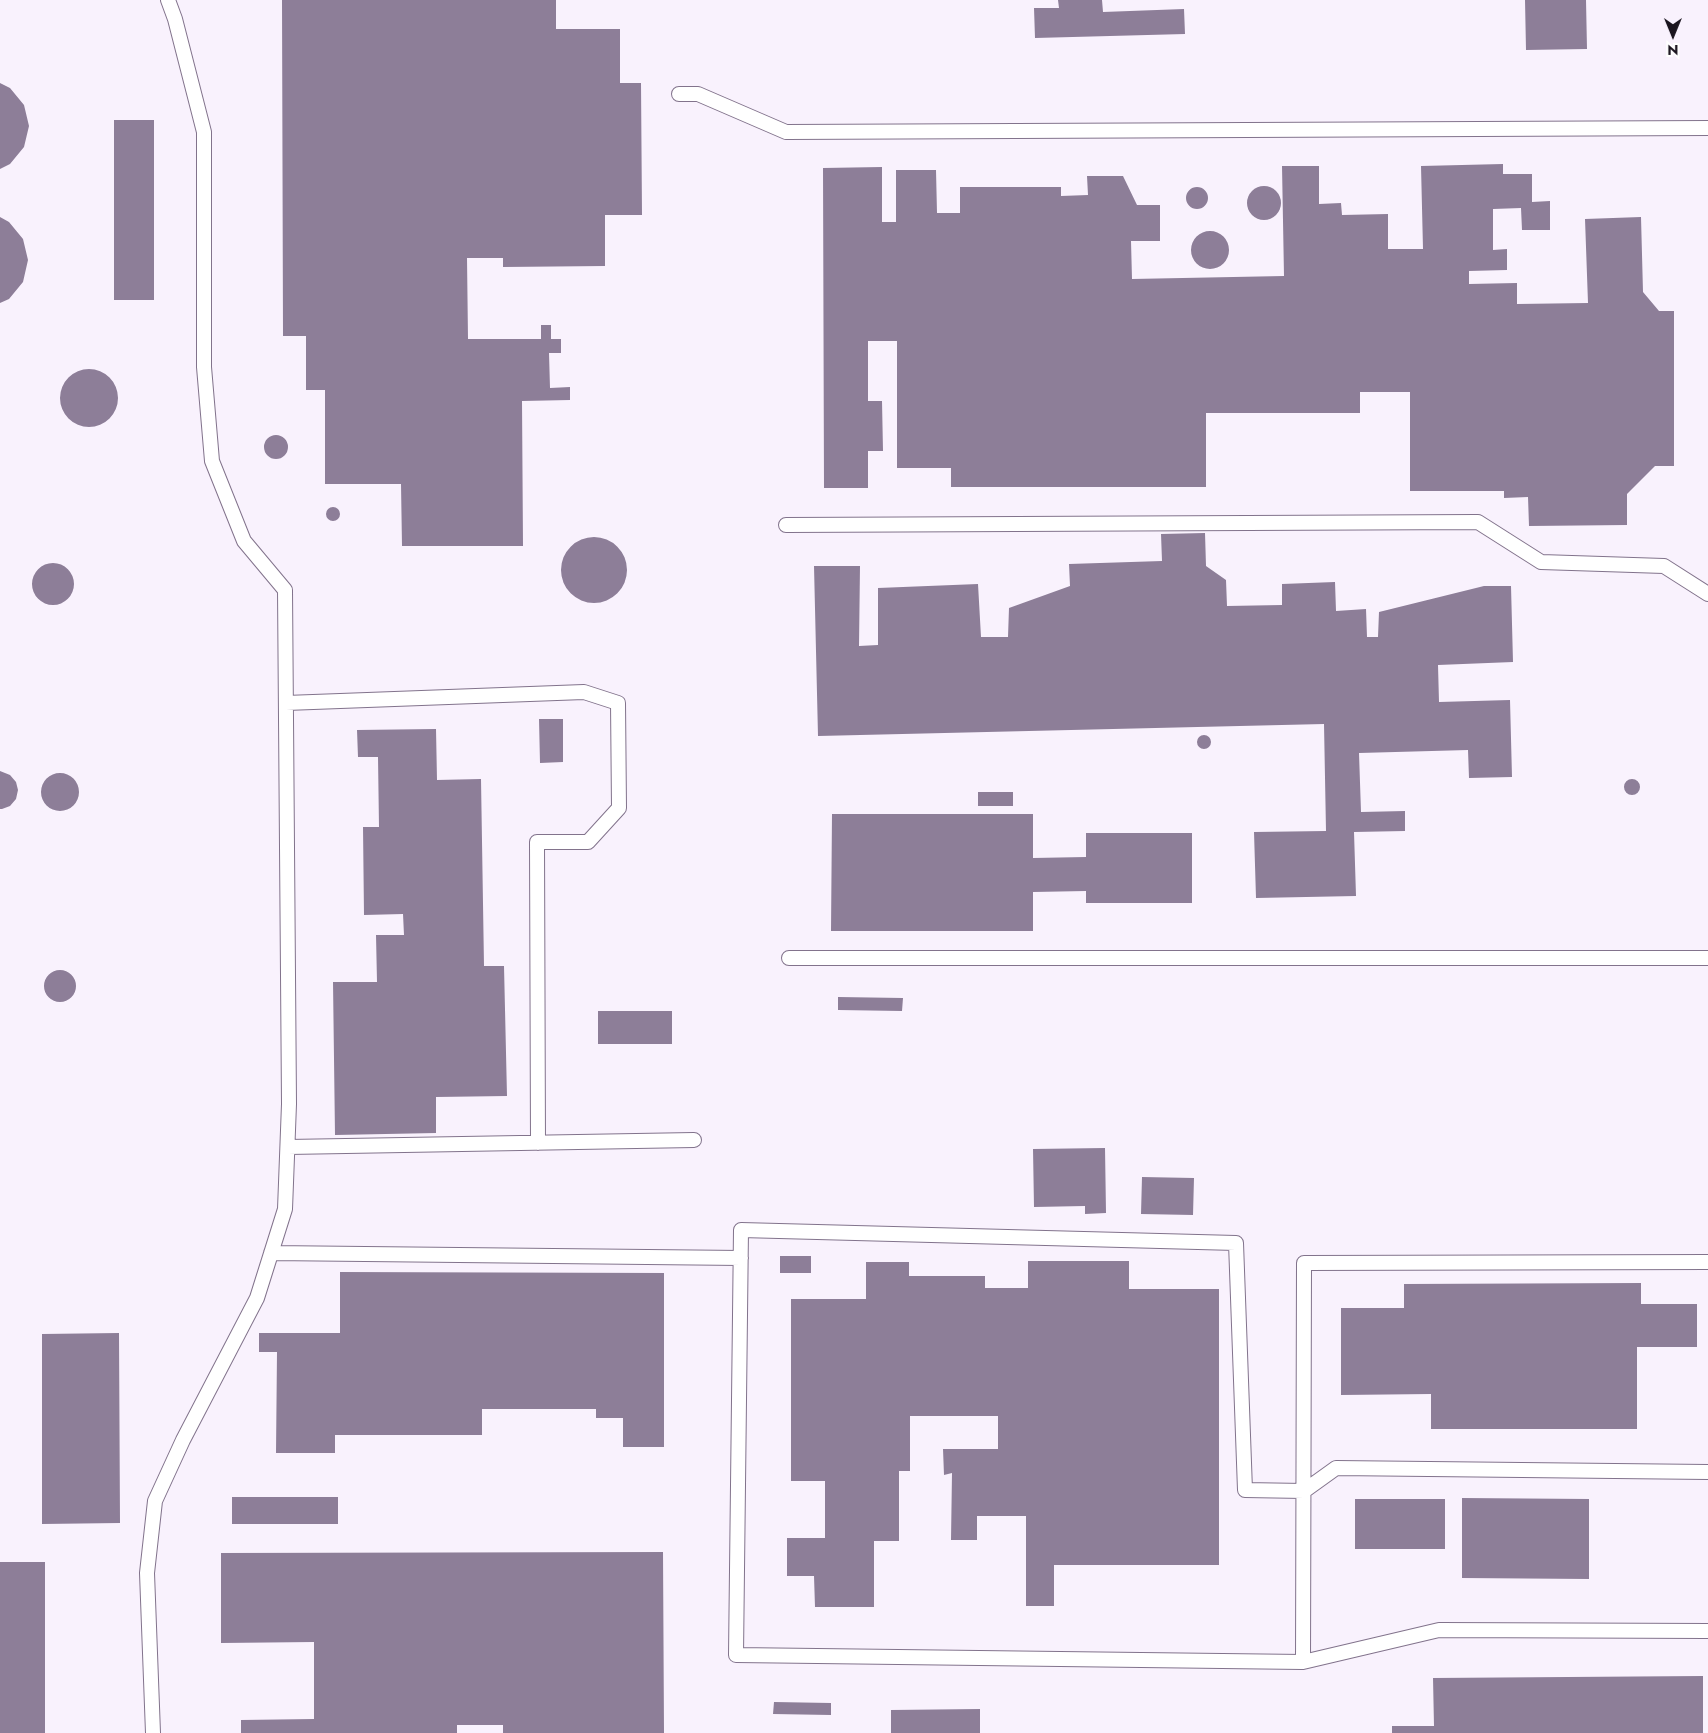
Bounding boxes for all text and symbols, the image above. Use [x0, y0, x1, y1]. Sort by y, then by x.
north arrow [1648, 10, 1698, 60]
text: N [1667, 40, 1679, 60]

